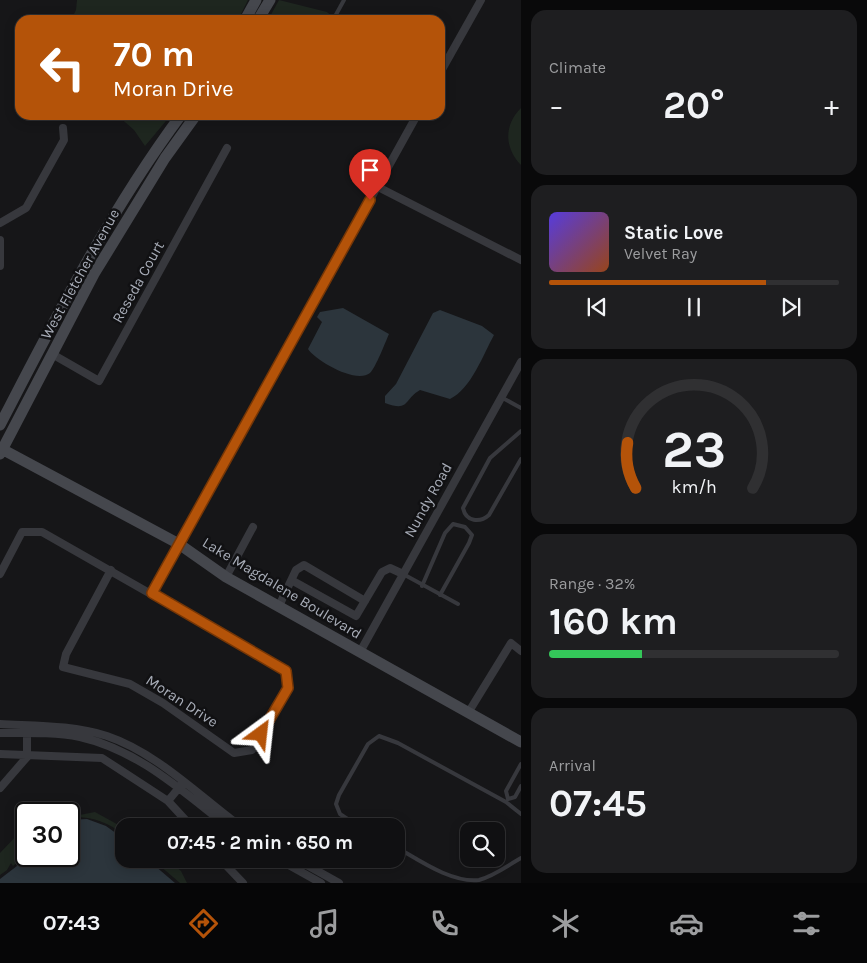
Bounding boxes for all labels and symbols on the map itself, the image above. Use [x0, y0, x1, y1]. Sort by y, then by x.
pin [349, 149, 391, 200]
street label: West Fletcher Avenue [37, 206, 123, 342]
street label: Reseda Court [108, 238, 168, 326]
street label: Nundy Road [400, 460, 456, 540]
street label: Lake Magdalene Boulevard [199, 533, 365, 643]
street label: Moran Drive [143, 671, 221, 731]
position arrow [234, 707, 286, 759]
speed limit sign: 30 [15, 802, 80, 867]

